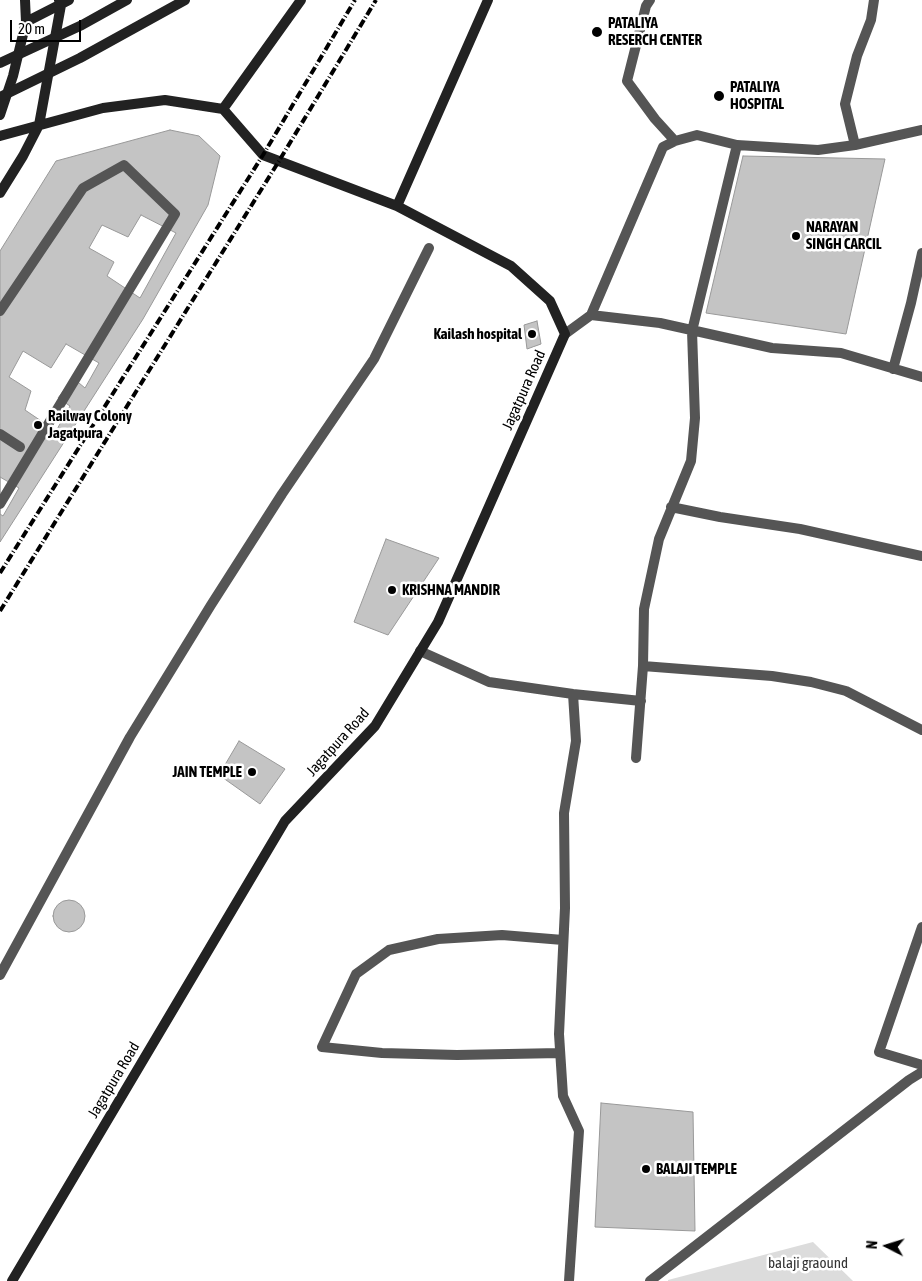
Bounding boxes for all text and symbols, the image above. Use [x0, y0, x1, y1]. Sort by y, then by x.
scale bar [12, 10, 84, 42]
place label: PATALIYA RESERCH CENTER [608, 14, 702, 49]
text: 20 m [18, 20, 45, 37]
marker: PATALIYA RESERCH CENTER [590, 25, 604, 39]
place label: PATALIYA HOSPITAL [730, 78, 784, 113]
marker: PATALIYA HOSPITAL [712, 89, 726, 103]
place label: NARAYAN SINGH CARCIL [806, 218, 882, 253]
marker: NARAYAN SINGH CARCIL [790, 230, 802, 242]
place label: Kailash hospital [434, 325, 522, 343]
marker: Kailash hospital [526, 328, 538, 340]
street label: Jagatpura Road [498, 347, 550, 433]
place label: Railway Colony Jagatpura [48, 407, 132, 442]
marker: Railway Colony Jagatpura [32, 419, 44, 431]
place label: KRISHNA MANDIR [402, 581, 500, 599]
marker: KRISHNA MANDIR [386, 584, 398, 596]
street label: Jagatpura Road [303, 704, 373, 780]
place label: JAIN TEMPLE [173, 763, 242, 781]
marker: JAIN TEMPLE [246, 766, 258, 778]
street label: Jagatpura Road [84, 1039, 144, 1121]
place label: BALAJI TEMPLE [656, 1160, 737, 1178]
marker: BALAJI TEMPLE [640, 1163, 652, 1175]
north arrow [862, 1221, 912, 1271]
text: N [864, 1240, 880, 1250]
park label: balaji graound [768, 1254, 848, 1272]

